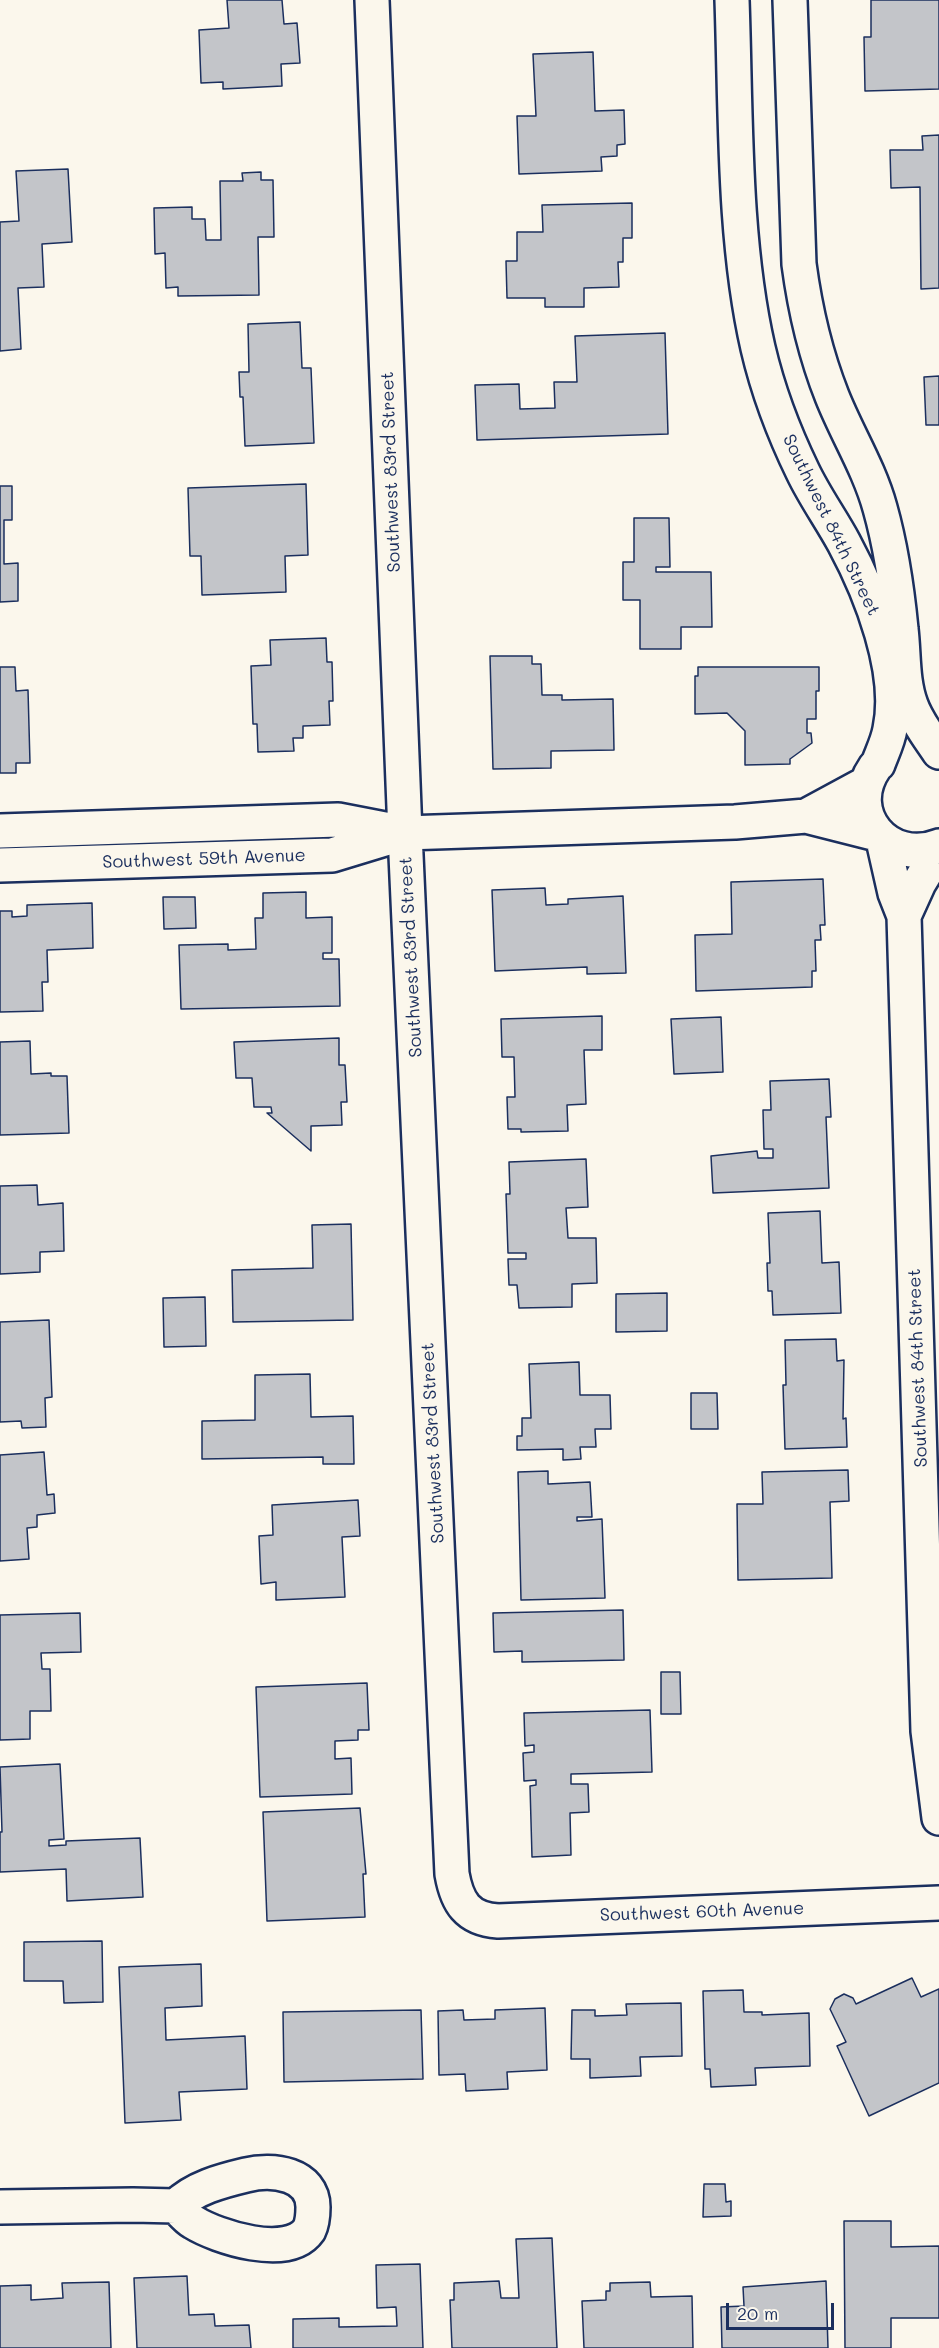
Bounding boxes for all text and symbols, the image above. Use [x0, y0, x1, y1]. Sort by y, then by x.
street label: Southwest 83rd Street [377, 371, 405, 573]
street label: Southwest 84th Street [778, 431, 884, 619]
street label: Southwest 59th Avenue [102, 845, 306, 873]
street label: Southwest 83rd Street [395, 856, 427, 1058]
street label: Southwest 84th Street [904, 1268, 932, 1468]
street label: Southwest 83rd Street [417, 1342, 449, 1544]
street label: Southwest 60th Avenue [600, 1898, 804, 1926]
scale bar [729, 2291, 837, 2329]
text: 20 m [737, 2301, 778, 2325]

